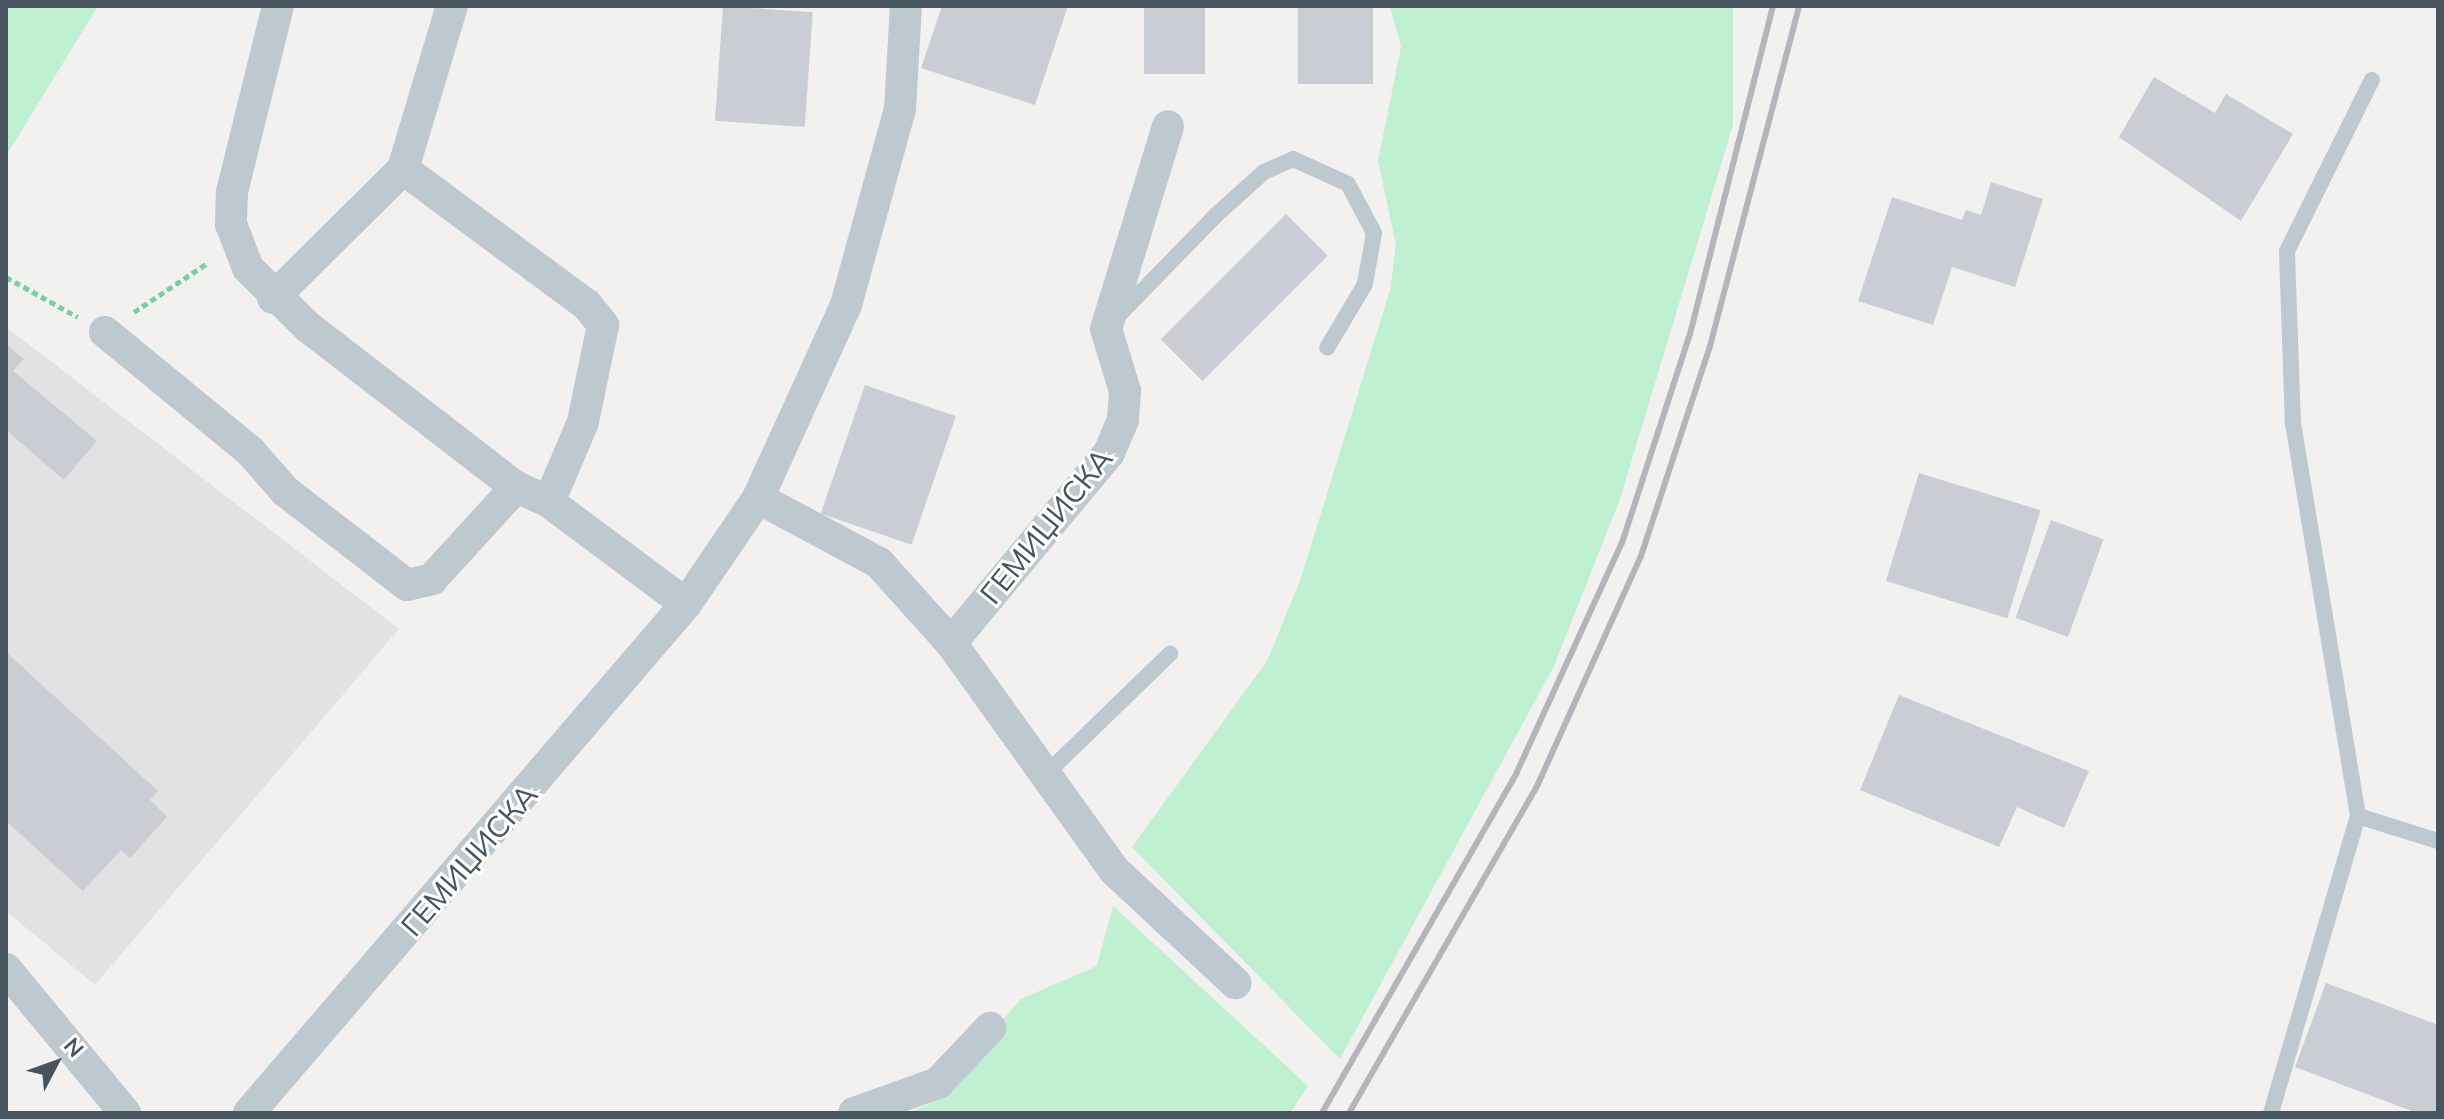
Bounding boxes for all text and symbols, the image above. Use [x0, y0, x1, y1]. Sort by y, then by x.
street label: ГЕМИЏИСКА [972, 441, 1120, 611]
street label: ГЕМИЏИСКА [393, 777, 545, 943]
north arrow [16, 1023, 96, 1103]
text: N [58, 1032, 90, 1063]

